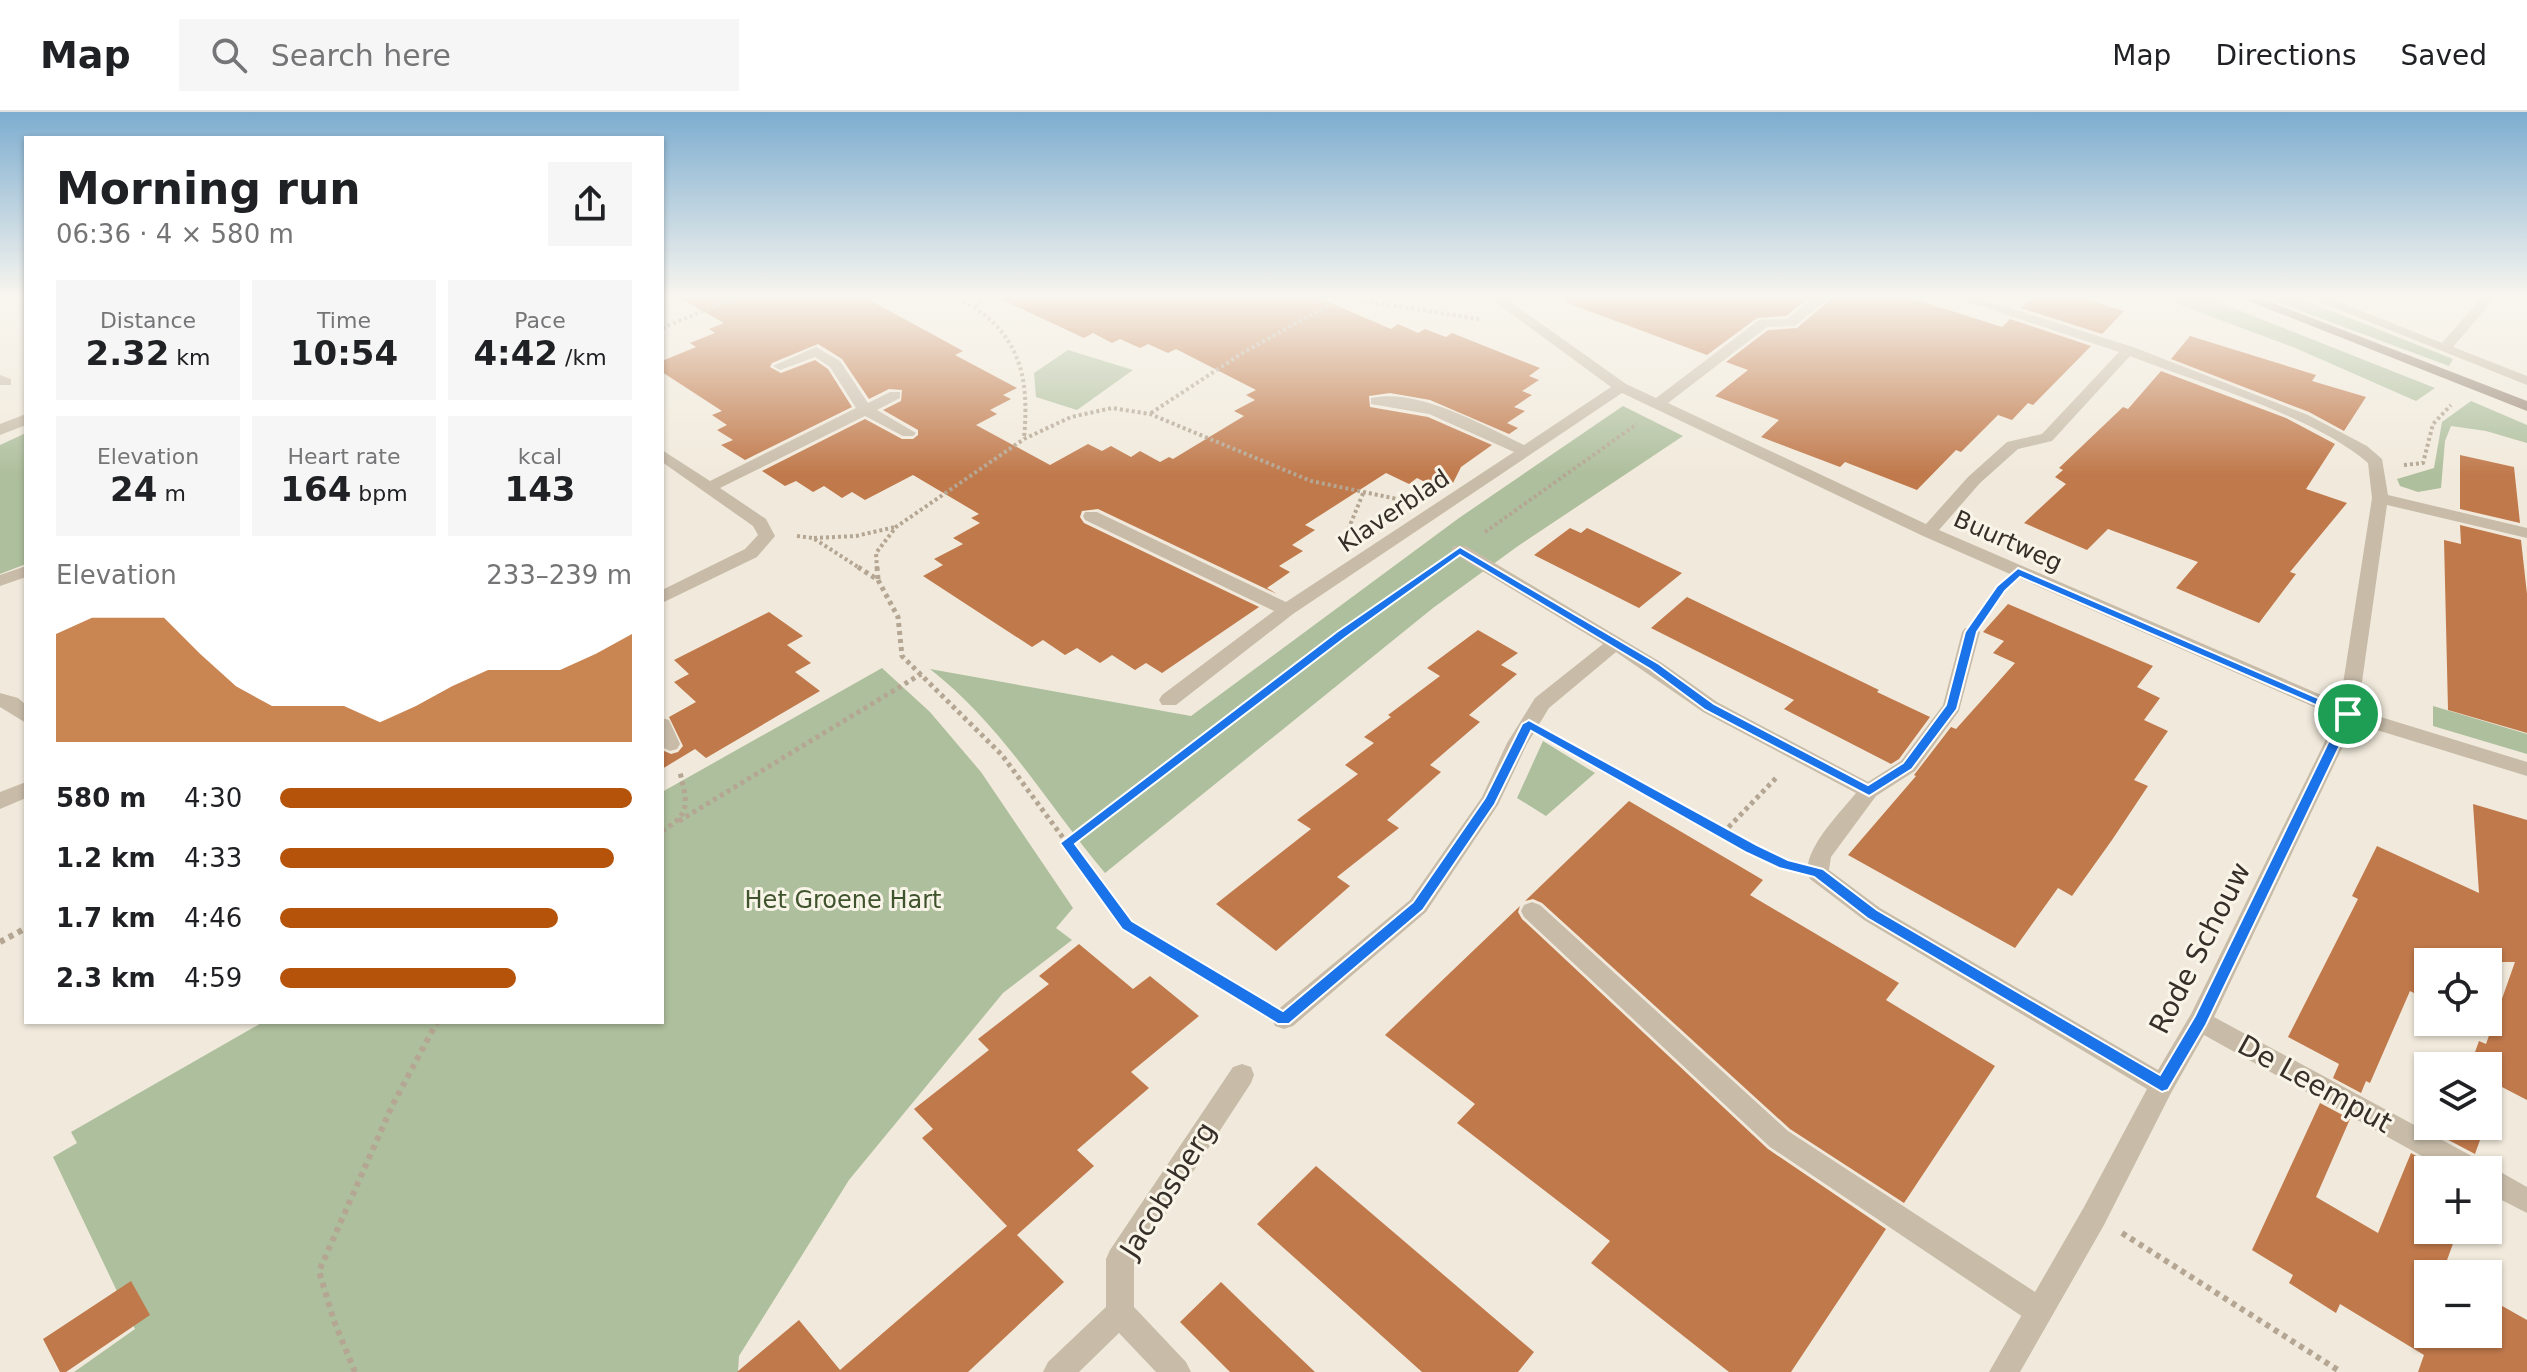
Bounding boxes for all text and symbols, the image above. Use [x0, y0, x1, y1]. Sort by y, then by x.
search box [179, 19, 739, 91]
text: Map [40, 33, 131, 77]
icon: search [207, 33, 251, 77]
text: Search here [271, 38, 451, 73]
text: Map [2112, 39, 2171, 72]
text: Directions [2215, 39, 2356, 72]
text: Saved [2400, 39, 2487, 72]
button: share [548, 162, 632, 246]
text: Morning run [56, 163, 361, 214]
text: 06:36 · 4 × 580 m [56, 219, 294, 249]
text: Distance [100, 308, 196, 333]
text: Time [317, 308, 371, 333]
text: Pace [514, 308, 566, 333]
text: 2.32 [85, 333, 169, 373]
text: 10:54 [290, 333, 398, 373]
text: 4:42 [473, 333, 558, 373]
text: km [169, 345, 211, 370]
text: /km [558, 345, 607, 370]
text: Elevation [97, 444, 199, 469]
text: Heart rate [288, 444, 400, 469]
text: kcal [518, 444, 562, 469]
street label: Klaverblad [1333, 464, 1455, 558]
text: 24 [110, 469, 157, 509]
text: 164 [280, 469, 351, 509]
text: 143 [505, 469, 575, 509]
text: m [157, 481, 186, 506]
text: bpm [351, 481, 408, 506]
street label: Buurtweg [1949, 505, 2067, 577]
text: Elevation [56, 560, 177, 590]
text: 233–239 m [486, 560, 632, 590]
pin [2314, 680, 2382, 748]
icon: arrive [2326, 692, 2370, 736]
text: 580 m [56, 783, 146, 813]
text: 4:30 [184, 783, 242, 813]
text: 1.2 km [56, 843, 156, 873]
text: 4:33 [184, 843, 242, 873]
street label: Rode Schouw [2143, 857, 2257, 1039]
park label: Het Groene Hart [745, 886, 941, 914]
text: 1.7 km [56, 903, 156, 933]
text: 4:46 [184, 903, 242, 933]
map controls [2414, 948, 2502, 1348]
button: locate [2414, 948, 2502, 1036]
text: 2.3 km [56, 963, 156, 993]
text: 4:59 [184, 963, 242, 993]
street label: De Leemput [2232, 1028, 2398, 1140]
button: layers [2414, 1052, 2502, 1140]
street label: Jacobsberg [1112, 1116, 1223, 1266]
button: + [2414, 1156, 2502, 1244]
button: − [2414, 1260, 2502, 1348]

